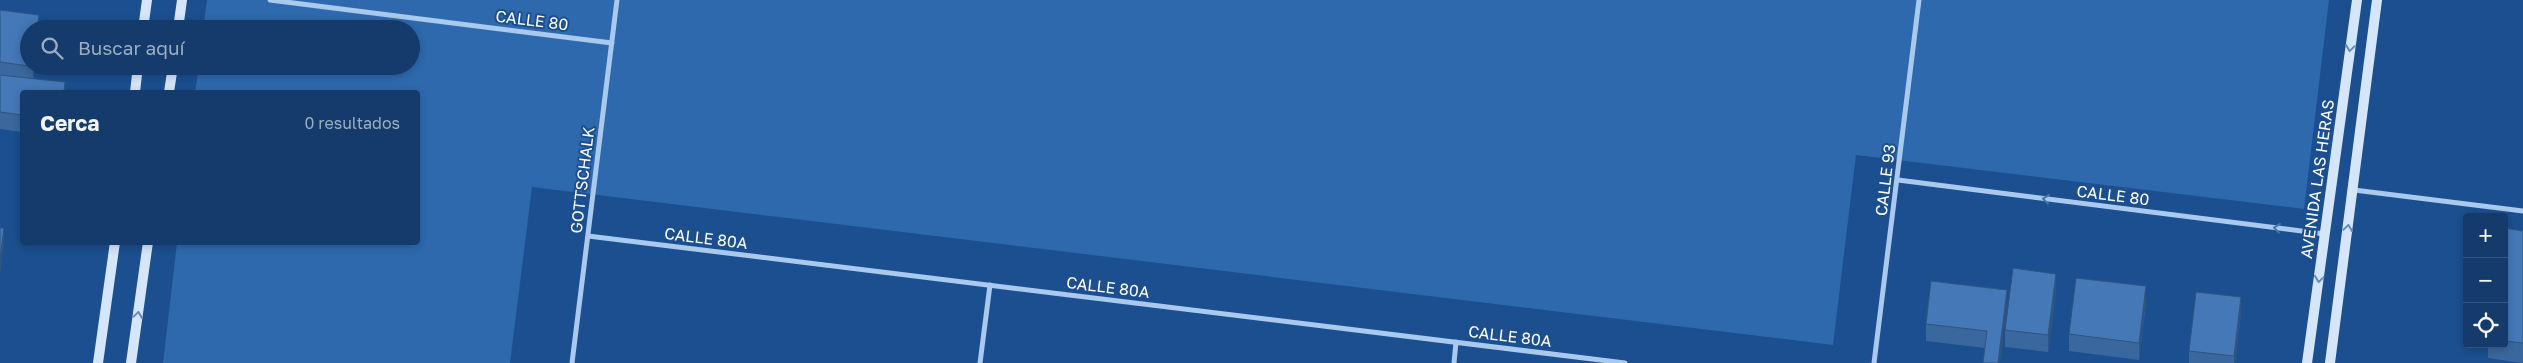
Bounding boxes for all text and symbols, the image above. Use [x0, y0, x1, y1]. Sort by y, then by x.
street label: CALLE 80 [495, 6, 569, 34]
search box [20, 20, 420, 75]
icon: search [38, 34, 66, 62]
text: Buscar aquí [78, 36, 185, 59]
one-way arrow [2346, 44, 2356, 53]
street label: AVENIDA LAS HERAS [2296, 98, 2338, 260]
text: Cerca [40, 110, 99, 136]
text: 0 resultados [304, 113, 400, 133]
street label: GOTTSCHALK [566, 126, 598, 234]
street label: CALLE 93 [1871, 143, 1899, 217]
street label: CALLE 80 [2076, 181, 2150, 209]
one-way arrow [2042, 194, 2050, 204]
map controls [2463, 213, 2508, 348]
button: + [2463, 213, 2508, 258]
street label: CALLE 80A [663, 223, 749, 253]
one-way arrow [2272, 223, 2280, 234]
one-way arrow [2343, 224, 2353, 232]
button: − [2463, 258, 2508, 303]
street label: CALLE 80A [1065, 272, 1151, 302]
one-way arrow [2314, 275, 2325, 283]
button: locate [2463, 303, 2508, 348]
one-way arrow [132, 310, 143, 318]
street label: CALLE 80A [1467, 321, 1553, 351]

